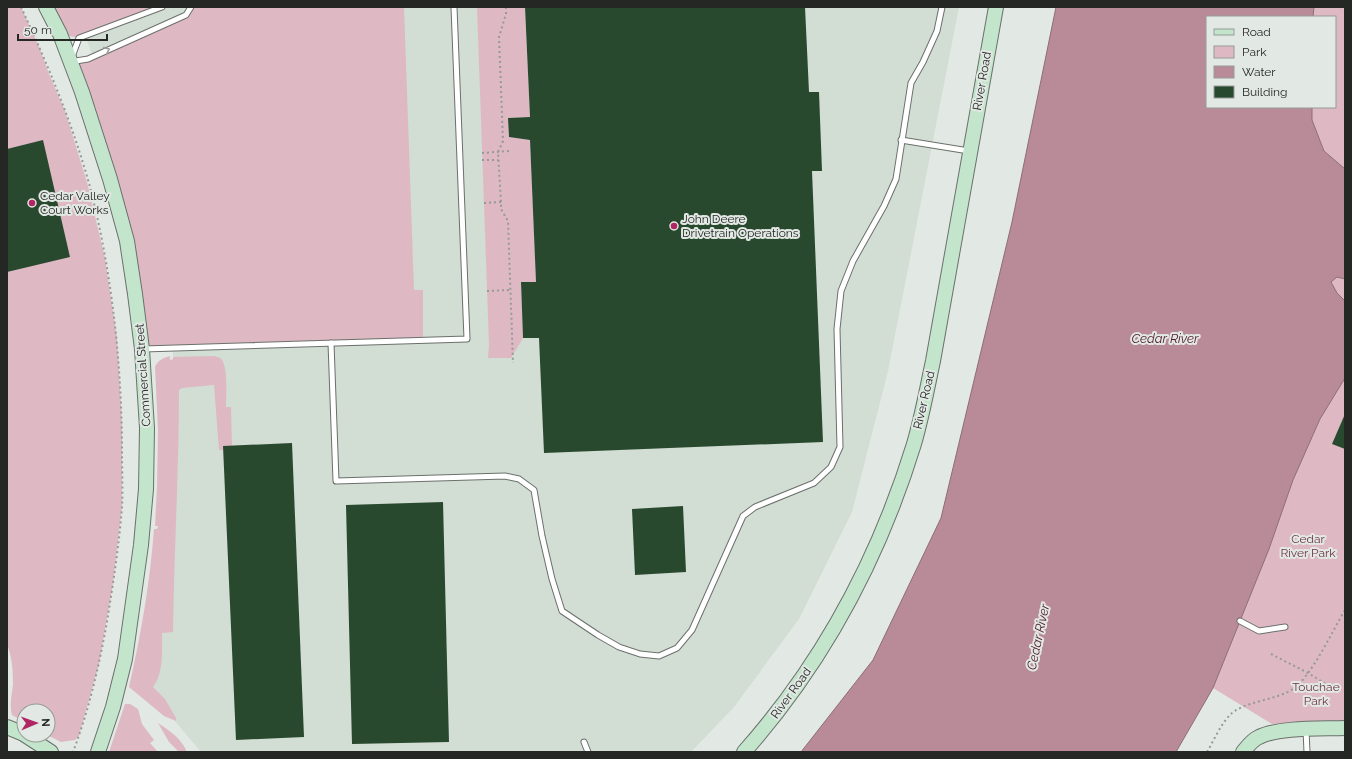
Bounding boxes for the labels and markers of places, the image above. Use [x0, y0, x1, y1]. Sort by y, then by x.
place label: Cedar Valley Court Works [40, 189, 110, 217]
marker: Cedar Valley Court Works [27, 198, 37, 208]
place label: John Deere Drivetrain Operations [682, 212, 799, 240]
marker: John Deere Drivetrain Operations [669, 221, 679, 231]

